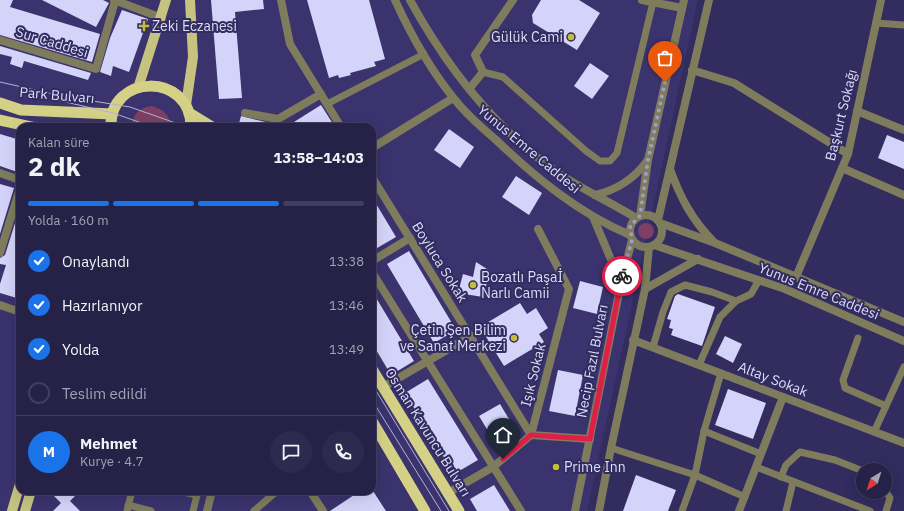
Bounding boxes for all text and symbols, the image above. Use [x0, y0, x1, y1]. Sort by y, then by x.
place label: Zeki Eczanesi [152, 17, 237, 35]
marker: Zeki Eczanesi [139, 21, 149, 31]
street label: Sur Caddesi [14, 22, 90, 62]
place label: Gülük Cami [491, 28, 563, 46]
marker: Gülük Cami [566, 32, 576, 42]
pin [648, 41, 682, 82]
icon: bag [654, 47, 676, 69]
street label: Başkurt Sokağı [821, 67, 861, 163]
street label: Park Bulvarı [19, 83, 95, 107]
street label: Yunus Emre Caddesi [474, 101, 584, 197]
text: Kalan süre [28, 134, 89, 151]
text: 13:58–14:03 [273, 148, 364, 167]
text: 2 dk [28, 149, 81, 183]
text: Yolda · 160 m [28, 212, 109, 229]
street label: Boyluca Sokak [408, 218, 472, 306]
icon: check [28, 250, 50, 272]
text: Onaylandı [62, 252, 130, 271]
text: 13:38 [329, 253, 364, 270]
courier [602, 256, 642, 296]
street label: Yunus Emre Caddesi [756, 259, 882, 323]
icon: bike [611, 265, 633, 287]
place label: Bozatlı Paşaİ Narlı Camii [481, 268, 563, 302]
marker: Bozatlı Paşaİ Narlı Camii [468, 280, 478, 290]
icon: check [28, 294, 50, 316]
text: Hazırlanıyor [62, 296, 143, 315]
text: 13:46 [329, 297, 364, 314]
street label: Necip Fazıl Bulvarı [572, 303, 612, 419]
place label: Çetin Şen Bilim ve Sanat Merkezi [400, 321, 506, 355]
marker: Çetin Şen Bilim ve Sanat Merkezi [509, 333, 519, 343]
icon: check [28, 338, 50, 360]
text: Yolda [62, 340, 99, 359]
text: 13:49 [329, 341, 364, 358]
street label: Işık Sokak [516, 341, 550, 409]
street label: Altay Sokak [735, 357, 811, 401]
street label: Osman Kavuncu Bulvarı [381, 364, 475, 500]
text: Teslim edildi [62, 384, 147, 403]
pin [486, 418, 520, 459]
icon: home [492, 424, 514, 446]
button: chat [270, 431, 312, 473]
button: phone [322, 431, 364, 473]
text: Mehmet [80, 434, 137, 453]
text: M [43, 442, 55, 461]
text: Kurye · 4.7 [80, 453, 143, 470]
place label: Prime Inn [564, 458, 626, 476]
marker: Prime Inn [551, 462, 561, 472]
north arrow [856, 463, 892, 499]
map controls [856, 463, 892, 499]

